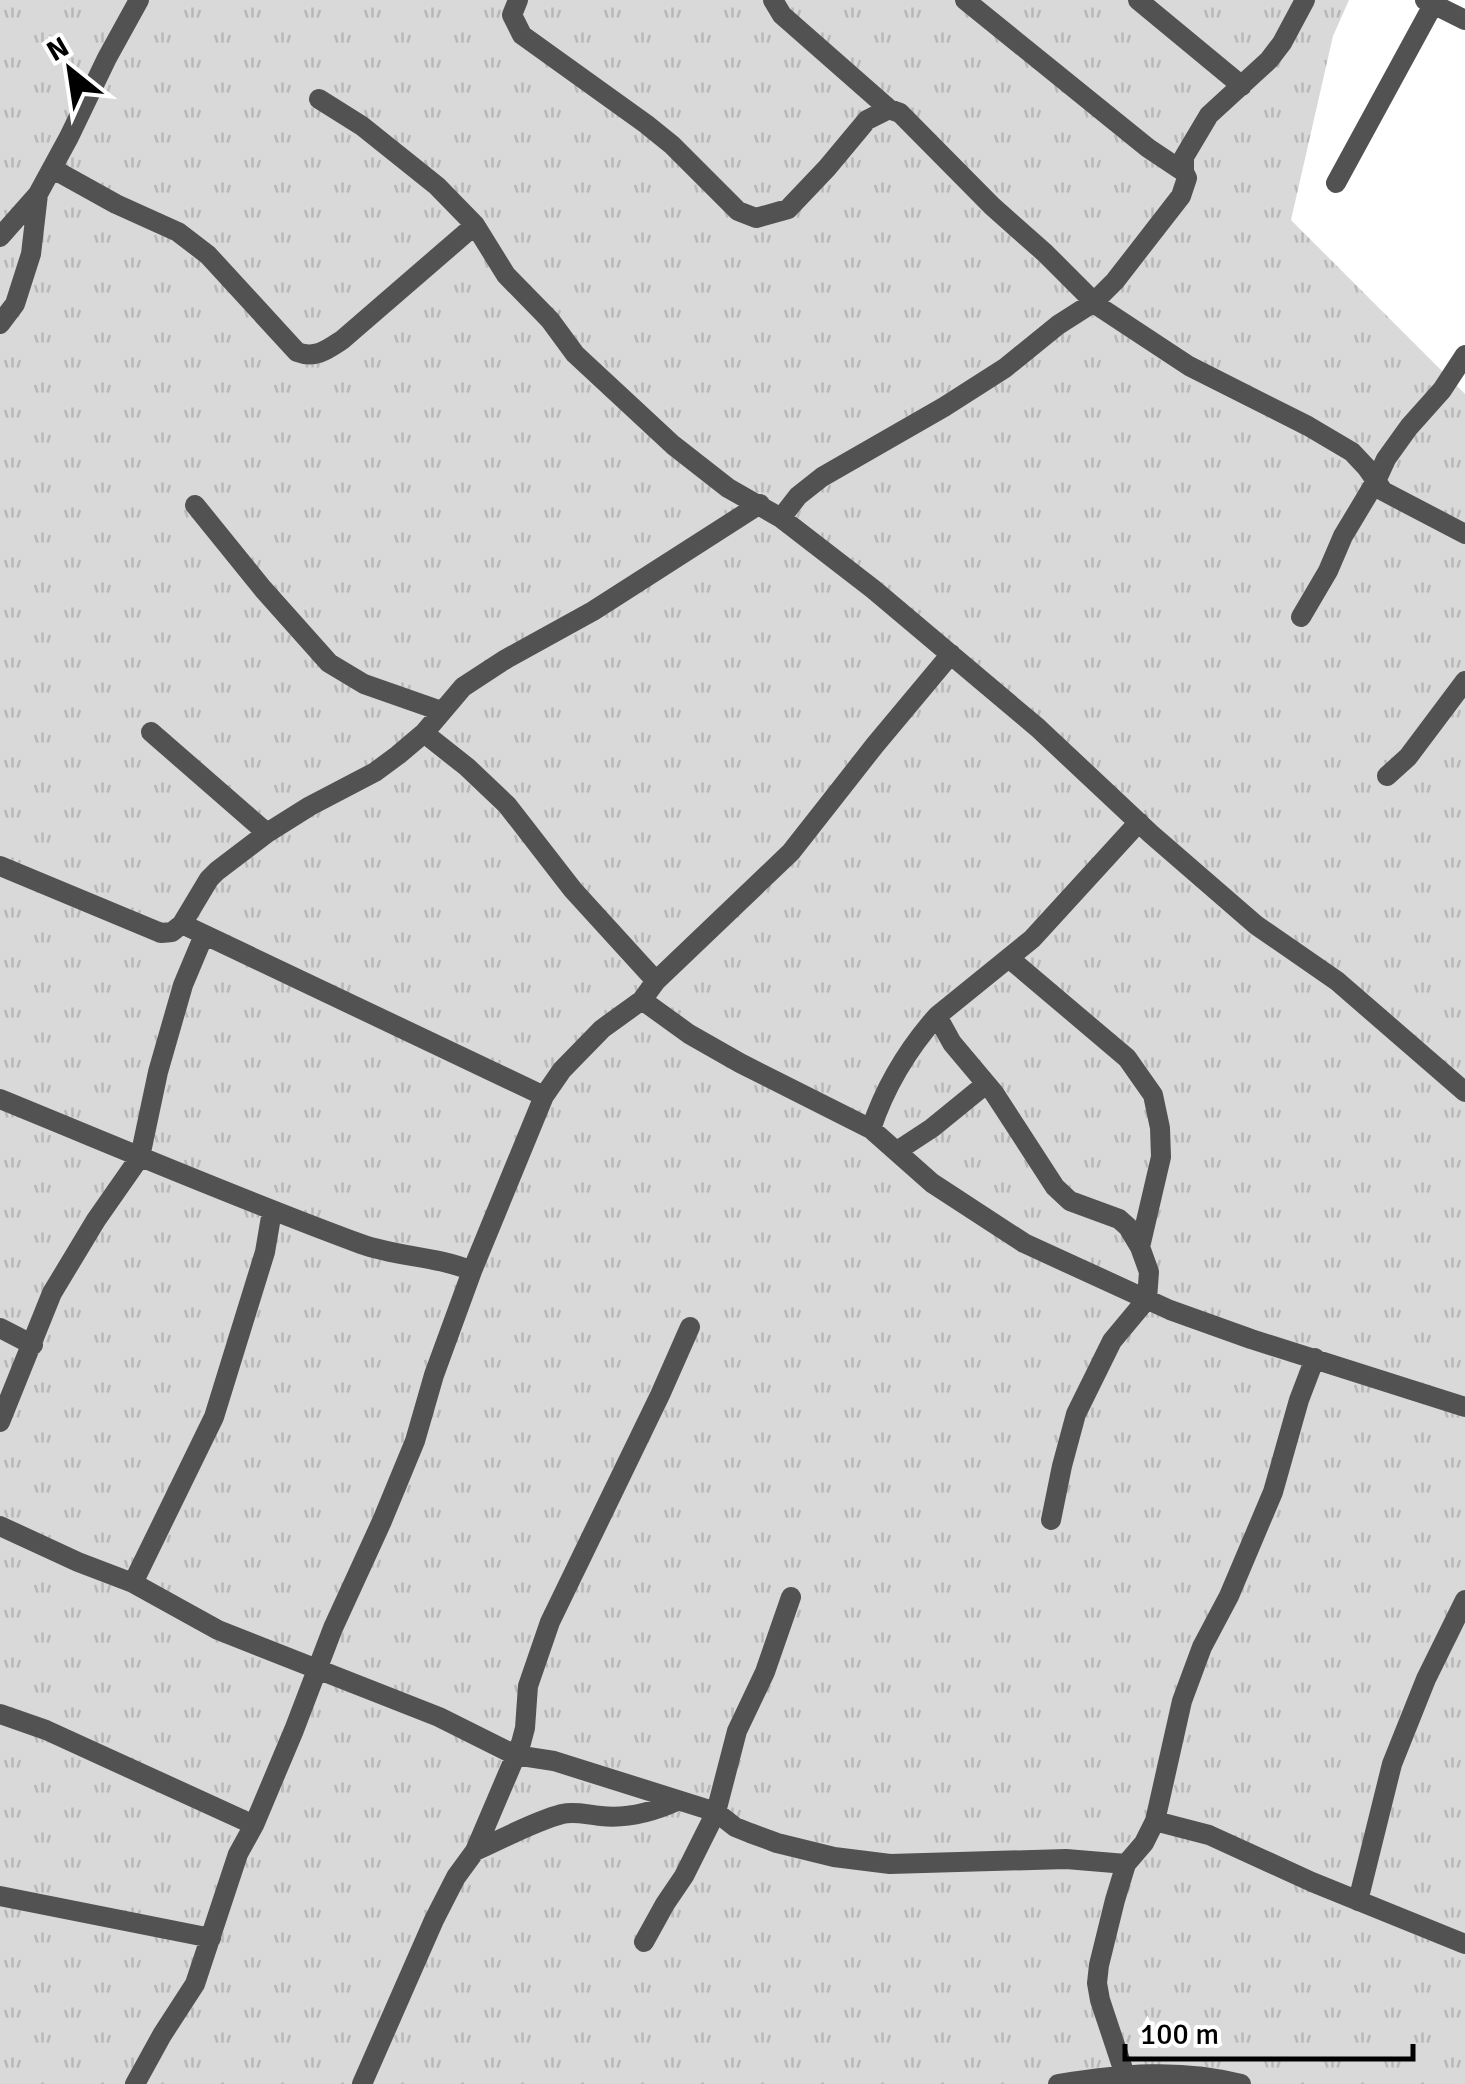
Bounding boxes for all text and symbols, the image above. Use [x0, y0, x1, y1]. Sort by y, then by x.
north arrow [20, 20, 120, 120]
text: N [41, 30, 75, 69]
scale bar [1125, 1999, 1412, 2061]
text: 100 m [1140, 2016, 1219, 2053]

